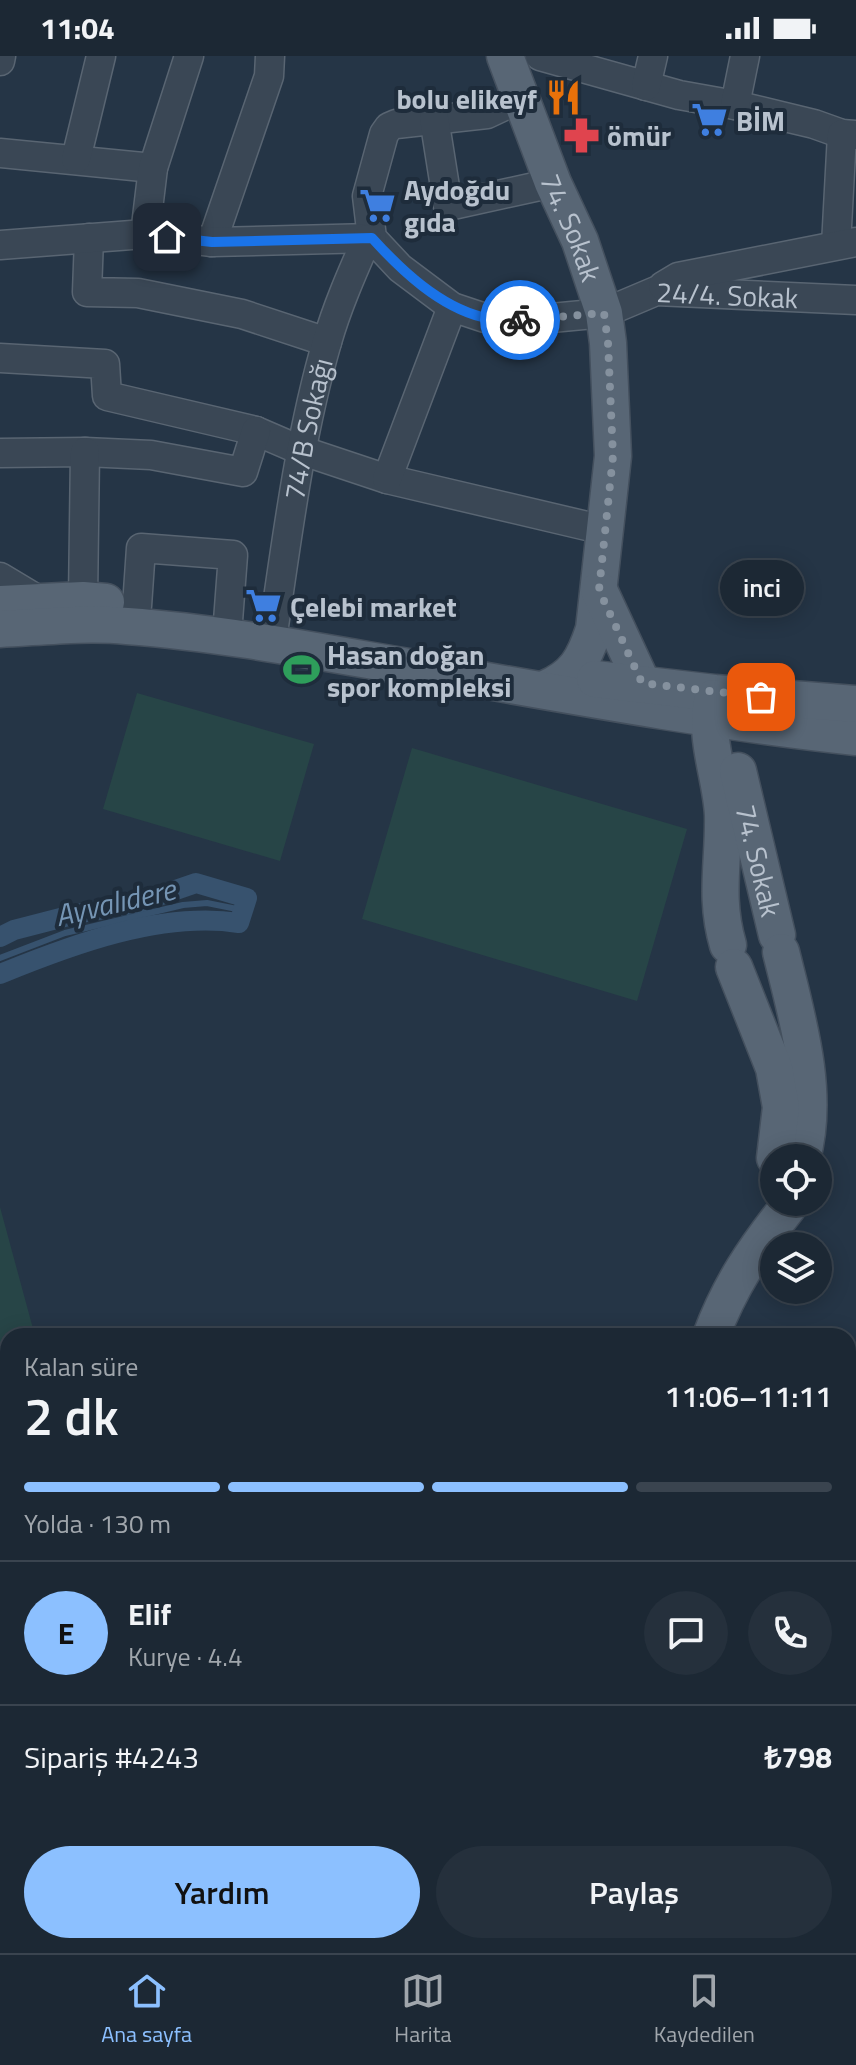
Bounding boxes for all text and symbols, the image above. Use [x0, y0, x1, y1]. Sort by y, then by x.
text: 11:04 [40, 5, 115, 51]
place label: bolu elikeyf [396, 77, 537, 120]
restaurant icon: bolu elikeyf [544, 79, 582, 117]
place label: BİM [736, 99, 785, 142]
supermarket icon: BİM [691, 101, 729, 139]
place label: ömür [607, 114, 671, 157]
pharmacy icon: ömür [562, 116, 600, 154]
street label: 74. Sokak [530, 167, 614, 287]
place label: Aydoğdu gıda [404, 168, 510, 243]
supermarket icon: Aydoğdu gıda [359, 186, 397, 224]
pin [133, 203, 201, 271]
icon: home [145, 215, 189, 259]
street label: 24/4. Sokak [656, 270, 799, 319]
courier [480, 280, 560, 360]
icon: bike [498, 298, 542, 342]
street label: 74/B Sokağı [272, 353, 343, 503]
callout: inci [719, 561, 803, 617]
text: inci [743, 568, 781, 607]
place label: Çelebi market [290, 585, 457, 628]
supermarket icon: Çelebi market [245, 587, 283, 625]
place label: Hasan doğan spor kompleksi [327, 633, 511, 708]
sports icon: Hasan doğan spor kompleksi [282, 651, 320, 689]
pin [727, 663, 795, 731]
icon: bag [739, 675, 783, 719]
street label: 74. Sokak [725, 800, 793, 921]
water label: Ayvalıdere [50, 865, 182, 938]
map controls [760, 1144, 832, 1304]
button: locate [760, 1144, 832, 1216]
button: layers [760, 1232, 832, 1304]
text: Kalan süre [24, 1347, 138, 1386]
text: 11:06–11:11 [665, 1373, 832, 1419]
text: 2 dk [24, 1376, 119, 1455]
text: Yolda · 130 m [24, 1504, 171, 1543]
text: Elif [128, 1591, 171, 1637]
button: chat [644, 1591, 728, 1675]
button: phone [748, 1591, 832, 1675]
text: E [58, 1610, 74, 1656]
text: Kurye · 4.4 [128, 1637, 243, 1676]
text: Sipariş #4243 [24, 1734, 199, 1780]
text: ₺798 [764, 1734, 832, 1780]
button: Yardım [24, 1846, 420, 1938]
button: Paylaş [436, 1846, 832, 1938]
tab: Ana sayfa [101, 1969, 192, 2051]
tab: Harita [394, 1969, 451, 2051]
tab: Kaydedilen [654, 1969, 755, 2051]

